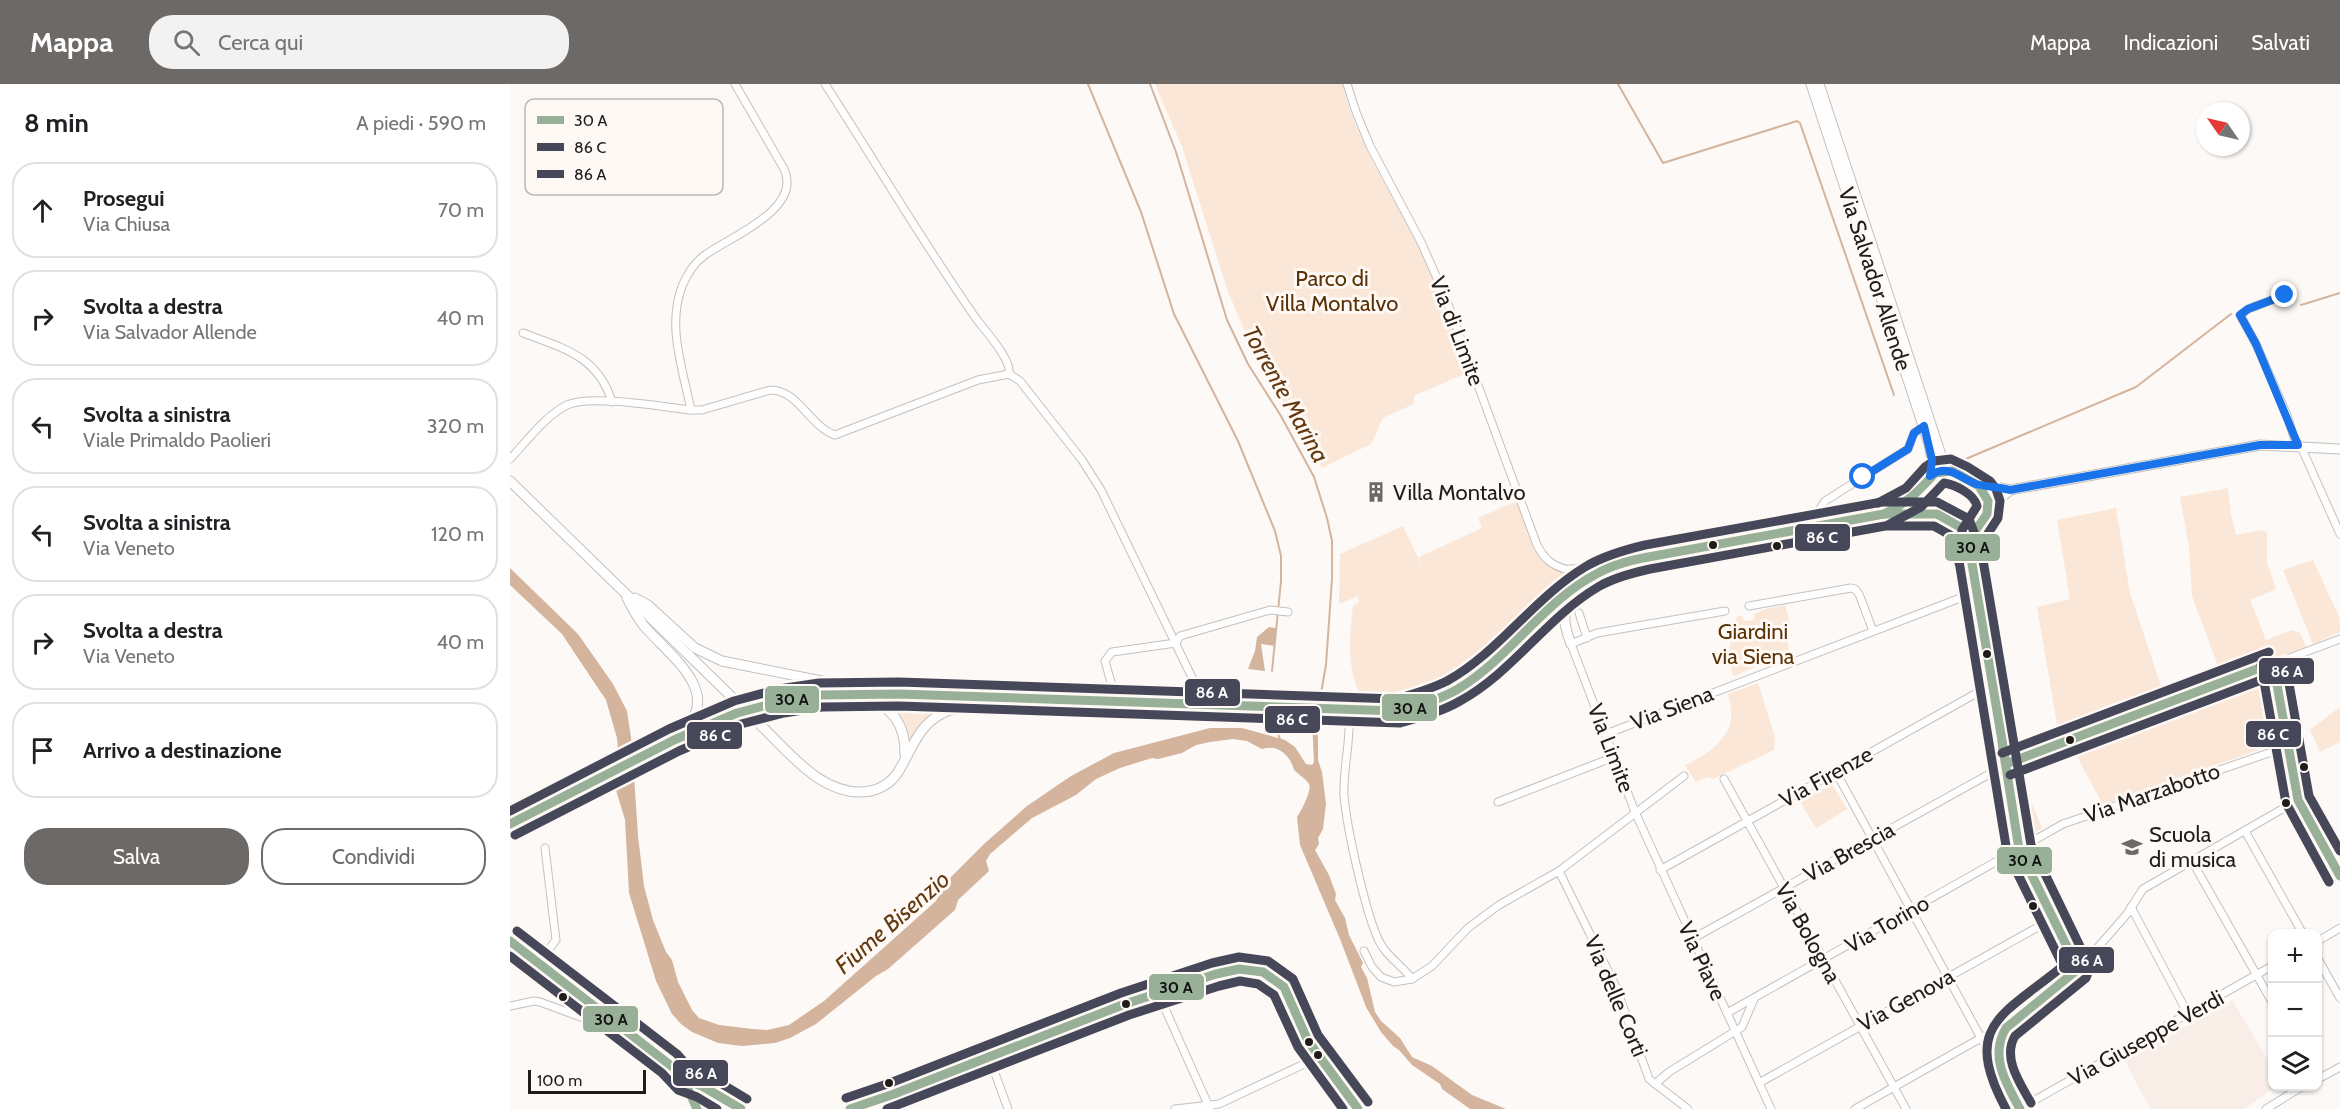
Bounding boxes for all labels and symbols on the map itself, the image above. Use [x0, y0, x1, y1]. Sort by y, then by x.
legend [525, 99, 723, 195]
north arrow [2196, 102, 2250, 156]
text: 30 A [574, 111, 607, 130]
text: 86 C [574, 138, 606, 157]
text: 86 A [574, 165, 606, 184]
street label: Via Salvador Allende [1833, 184, 1917, 374]
park label: Parco di Villa Montalvo [1266, 265, 1398, 317]
street label: Via di Limite [1424, 273, 1490, 389]
route end [2271, 281, 2297, 307]
water label: Torrente Marina [1236, 320, 1336, 468]
route start [1849, 463, 1875, 489]
place label: Villa Montalvo [1393, 479, 1526, 506]
building icon: Villa Montalvo [1364, 480, 1388, 504]
line badge: 86 C [1794, 523, 1851, 552]
text: 86 C [1806, 528, 1838, 547]
line badge: 30 A [1944, 533, 2001, 562]
text: 30 A [1956, 538, 1990, 557]
unlabelled marker [1707, 539, 1719, 551]
unlabelled marker [1771, 540, 1783, 552]
park label: Giardini via Siena [1712, 618, 1795, 670]
unlabelled marker [1981, 648, 1993, 660]
line badge: 86 A [2258, 657, 2315, 685]
text: 86 A [2271, 662, 2303, 681]
line badge: 86 A [1184, 678, 1241, 707]
street label: Via Siena [1627, 680, 1717, 736]
text: 86 A [1196, 683, 1228, 702]
line badge: 30 A [764, 685, 820, 714]
text: 30 A [775, 690, 809, 709]
line badge: 30 A [1381, 693, 1438, 722]
text: 30 A [1393, 699, 1427, 718]
street label: Via Limite [1582, 700, 1640, 796]
line badge: 86 C [1264, 705, 1321, 734]
text: 86 C [1276, 710, 1308, 729]
line badge: 86 C [2245, 720, 2302, 748]
line badge: 86 C [686, 721, 743, 750]
text: 86 C [2257, 725, 2289, 744]
text: 86 C [699, 726, 731, 745]
unlabelled marker [2064, 734, 2076, 746]
street label: Via Firenze [1775, 740, 1877, 814]
street label: Via Marzabotto [2081, 757, 2223, 829]
unlabelled marker [2298, 761, 2310, 773]
unlabelled marker [2280, 797, 2292, 809]
street label: Via Brescia [1799, 816, 1900, 888]
place label: Scuola di musica [2149, 821, 2236, 873]
school or university icon: Scuola di musica [2120, 835, 2144, 859]
line badge: 30 A [1996, 846, 2053, 875]
text: 30 A [2008, 851, 2042, 870]
water label: Fiume Bisenzio [829, 864, 955, 980]
street label: Via Bologna [1769, 878, 1847, 988]
street label: Via Torino [1840, 889, 1934, 959]
unlabelled marker [2027, 900, 2039, 912]
street label: Via Piave [1672, 917, 1732, 1005]
street label: Via delle Corti [1578, 931, 1654, 1061]
line badge: 86 A [2058, 946, 2115, 974]
text: 86 A [2071, 951, 2103, 970]
street label: Via Genova [1853, 962, 1959, 1037]
line badge: 30 A [1148, 973, 1205, 1001]
text: 30 A [1159, 978, 1193, 997]
street label: Via Giuseppe Verdi [2064, 984, 2228, 1092]
unlabelled marker [557, 991, 569, 1003]
unlabelled marker [1120, 998, 1132, 1010]
line badge: 30 A [582, 1005, 639, 1033]
text: 30 A [594, 1010, 628, 1029]
unlabelled marker [1303, 1036, 1315, 1048]
unlabelled marker [1312, 1049, 1324, 1061]
line badge: 86 A [672, 1059, 729, 1087]
text: 86 A [685, 1064, 717, 1083]
scale bar [528, 1067, 646, 1094]
unlabelled marker [883, 1077, 895, 1089]

